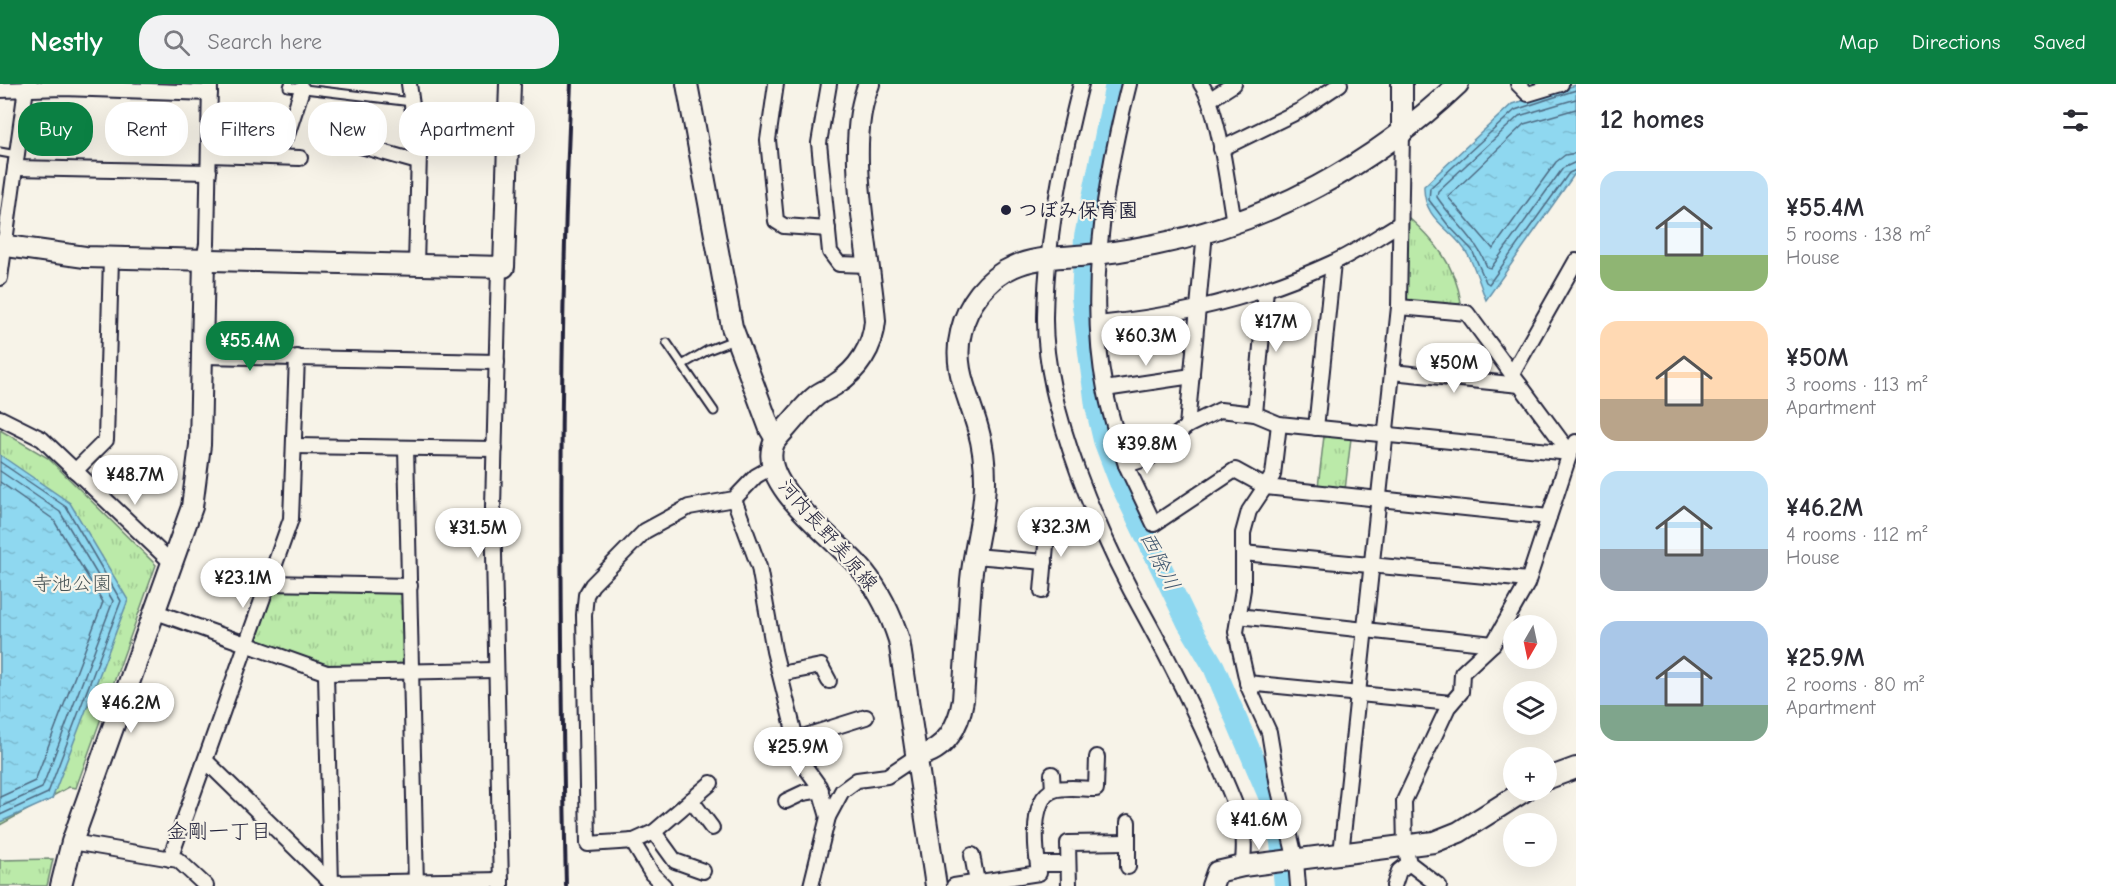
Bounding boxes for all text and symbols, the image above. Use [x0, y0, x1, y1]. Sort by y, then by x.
search box [139, 15, 559, 69]
text: Nestly [30, 26, 103, 58]
icon: search [160, 26, 193, 59]
text: Search here [208, 29, 322, 55]
text: Map [1839, 30, 1879, 54]
text: Directions [1912, 30, 2001, 54]
text: Saved [2034, 30, 2086, 54]
chip: Buy [18, 102, 93, 156]
chip: Rent [105, 102, 188, 156]
chip: Filters [200, 102, 296, 156]
chip: New [308, 102, 387, 156]
chip: Apartment [399, 102, 535, 156]
icon: filters [2059, 104, 2092, 137]
text: 12 homes [1600, 105, 1704, 135]
text: ¥55.4M [1786, 193, 1864, 223]
icon: home [1648, 195, 1720, 267]
place label: つぼみ保育園 [1018, 199, 1138, 222]
marker: つぼみ保育園 [999, 203, 1013, 217]
text: 5 rooms · 138 m² [1786, 223, 1931, 246]
text: House [1786, 246, 1840, 269]
pin: ¥17M [1240, 302, 1312, 353]
text: ¥17M [1255, 310, 1297, 333]
pin: ¥60.3M [1097, 316, 1195, 367]
pin: ¥55.4M [201, 321, 299, 372]
text: ¥60.3M [1115, 324, 1177, 347]
text: ¥55.4M [220, 329, 280, 352]
pin: ¥50M [1418, 343, 1490, 394]
text: ¥50M [1786, 343, 1848, 373]
icon: home [1648, 345, 1720, 417]
text: ¥50M [1430, 351, 1478, 374]
text: 3 rooms · 113 m² [1786, 373, 1927, 396]
text: Apartment [1786, 396, 1876, 419]
pin: ¥39.8M [1098, 424, 1196, 475]
text: ¥39.8M [1117, 432, 1177, 455]
pin: ¥48.7M [86, 455, 184, 506]
text: ¥48.7M [106, 463, 164, 486]
street label: 河内長野美原線 [773, 475, 883, 595]
text: ¥46.2M [1786, 493, 1863, 523]
icon: home [1648, 495, 1720, 567]
pin: ¥32.3M [1012, 507, 1110, 558]
pin: ¥31.5M [429, 508, 527, 559]
text: ¥32.3M [1031, 515, 1091, 538]
text: ¥31.5M [449, 516, 507, 539]
text: 4 rooms · 112 m² [1786, 523, 1927, 546]
water label: 西除川 [1135, 527, 1185, 595]
text: House [1786, 546, 1840, 569]
pin: ¥23.1M [194, 558, 292, 609]
text: ¥23.1M [214, 566, 272, 589]
park label: 寺池公園 [32, 572, 112, 595]
north arrow [1503, 615, 1557, 669]
map controls [1503, 615, 1557, 867]
text: ¥25.9M [1786, 643, 1865, 673]
icon: home [1648, 645, 1720, 717]
text: 2 rooms · 80 m² [1786, 673, 1924, 696]
button: layers [1503, 681, 1557, 735]
pin: ¥46.2M [82, 683, 180, 734]
text: ¥46.2M [101, 691, 161, 714]
text: Apartment [1786, 696, 1876, 719]
pin: ¥25.9M [749, 727, 847, 778]
text: ¥25.9M [768, 735, 828, 758]
button: + [1503, 747, 1557, 801]
pin: ¥41.6M [1210, 800, 1308, 851]
text: ¥41.6M [1230, 808, 1288, 831]
button: − [1503, 813, 1557, 867]
district label: 金剛一丁目 [167, 819, 272, 843]

